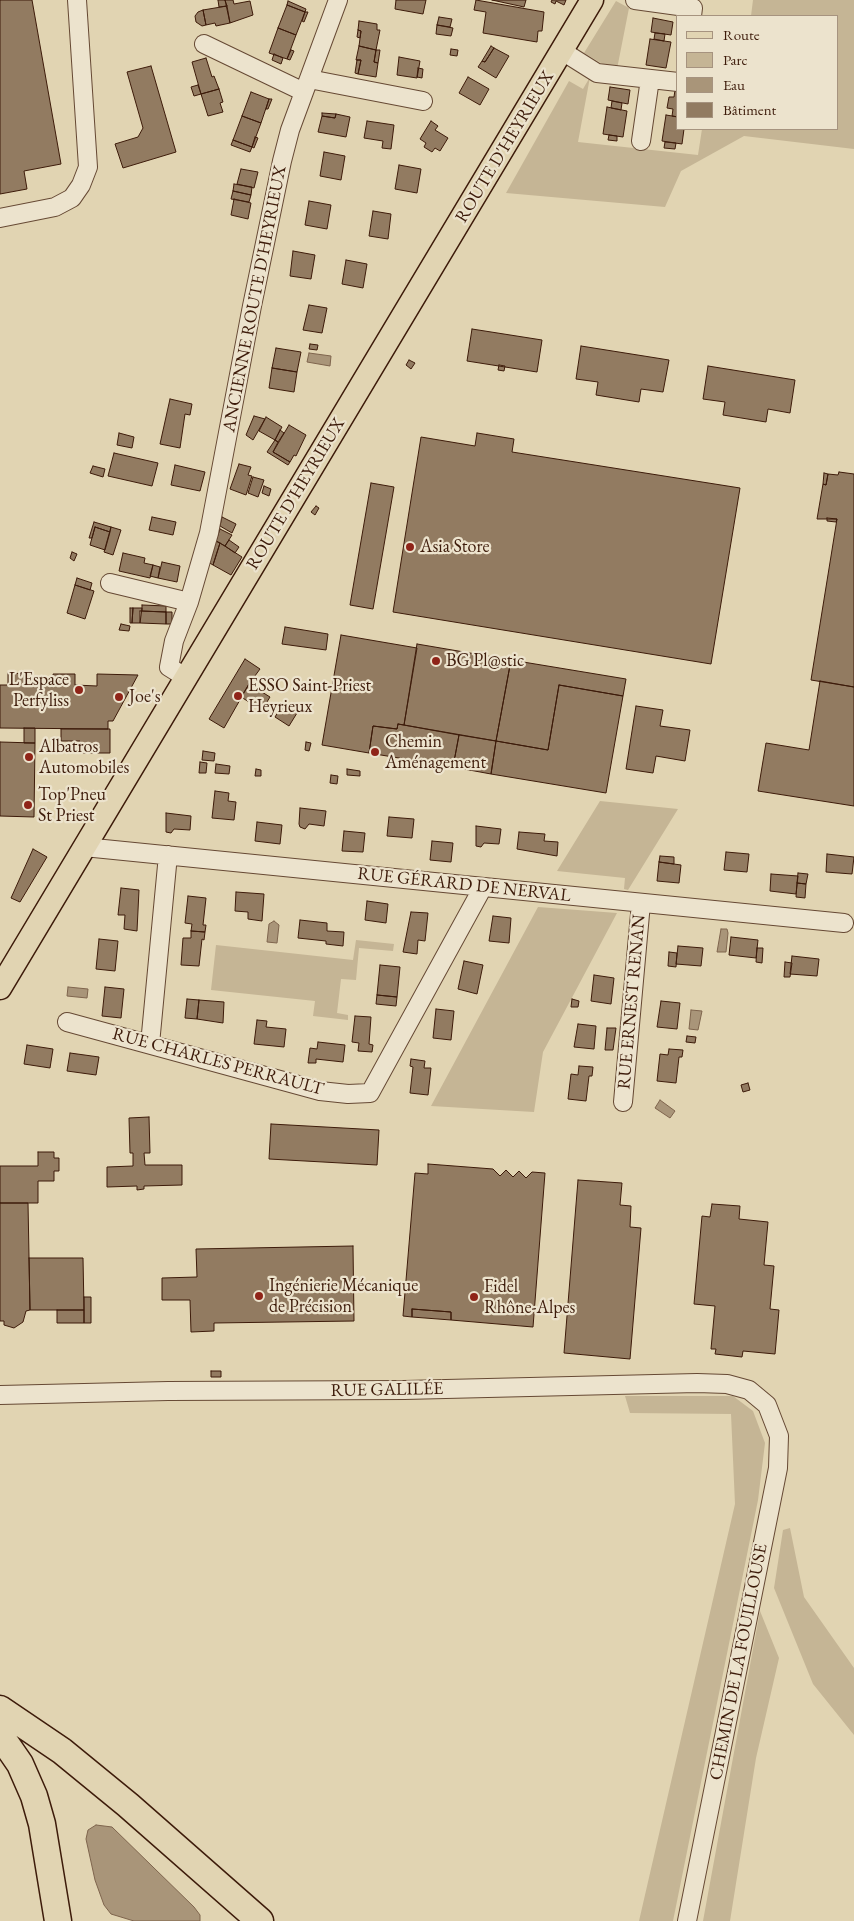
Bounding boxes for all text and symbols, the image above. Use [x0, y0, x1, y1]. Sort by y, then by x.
legend [676, 15, 839, 130]
text: Route [723, 25, 760, 44]
text: Parc [723, 50, 748, 69]
street label: ROUTE D'HEYRIEUX [451, 67, 559, 227]
text: Eau [723, 75, 745, 94]
text: Bâtiment [723, 100, 776, 119]
street label: ANCIENNE ROUTE D'HEYRIEUX [219, 164, 291, 434]
street label: ROUTE D'HEYRIEUX [242, 414, 350, 574]
place label: Asia Store [420, 536, 489, 558]
marker: Asia Store [404, 541, 416, 553]
place label: BG Pl@stic [446, 650, 524, 672]
marker: BG Pl@stic [430, 655, 442, 667]
place label: L'Espace Perfyliss [9, 669, 69, 712]
place label: ESSO Saint-Priest Heyrieux [248, 675, 371, 718]
marker: L'Espace Perfyliss [73, 684, 85, 696]
place label: Joe's [129, 686, 160, 708]
marker: ESSO Saint-Priest Heyrieux [232, 690, 244, 702]
marker: Joe's [113, 691, 125, 703]
place label: Chemin Aménagement [385, 731, 486, 774]
place label: Albatros Automobiles [39, 736, 129, 779]
marker: Chemin Aménagement [369, 746, 381, 758]
marker: Albatros Automobiles [23, 751, 35, 763]
place label: Top'Pneu St Priest [38, 784, 106, 826]
marker: Top'Pneu St Priest [22, 799, 34, 811]
street label: RUE GÉRARD DE NERVAL [356, 863, 572, 907]
street label: RUE ERNEST RENAN [614, 914, 650, 1090]
street label: RUE CHARLES PERRAULT [110, 1023, 326, 1101]
place label: Ingénierie Mécanique de Précision [269, 1275, 418, 1318]
place label: Fidel Rhône-Alpes [484, 1276, 575, 1318]
marker: Ingénierie Mécanique de Précision [253, 1290, 265, 1302]
marker: Fidel Rhône-Alpes [468, 1291, 480, 1303]
street label: RUE GALILÉE [330, 1378, 444, 1402]
street label: CHEMIN DE LA FOUILLOUSE [705, 1542, 773, 1782]

